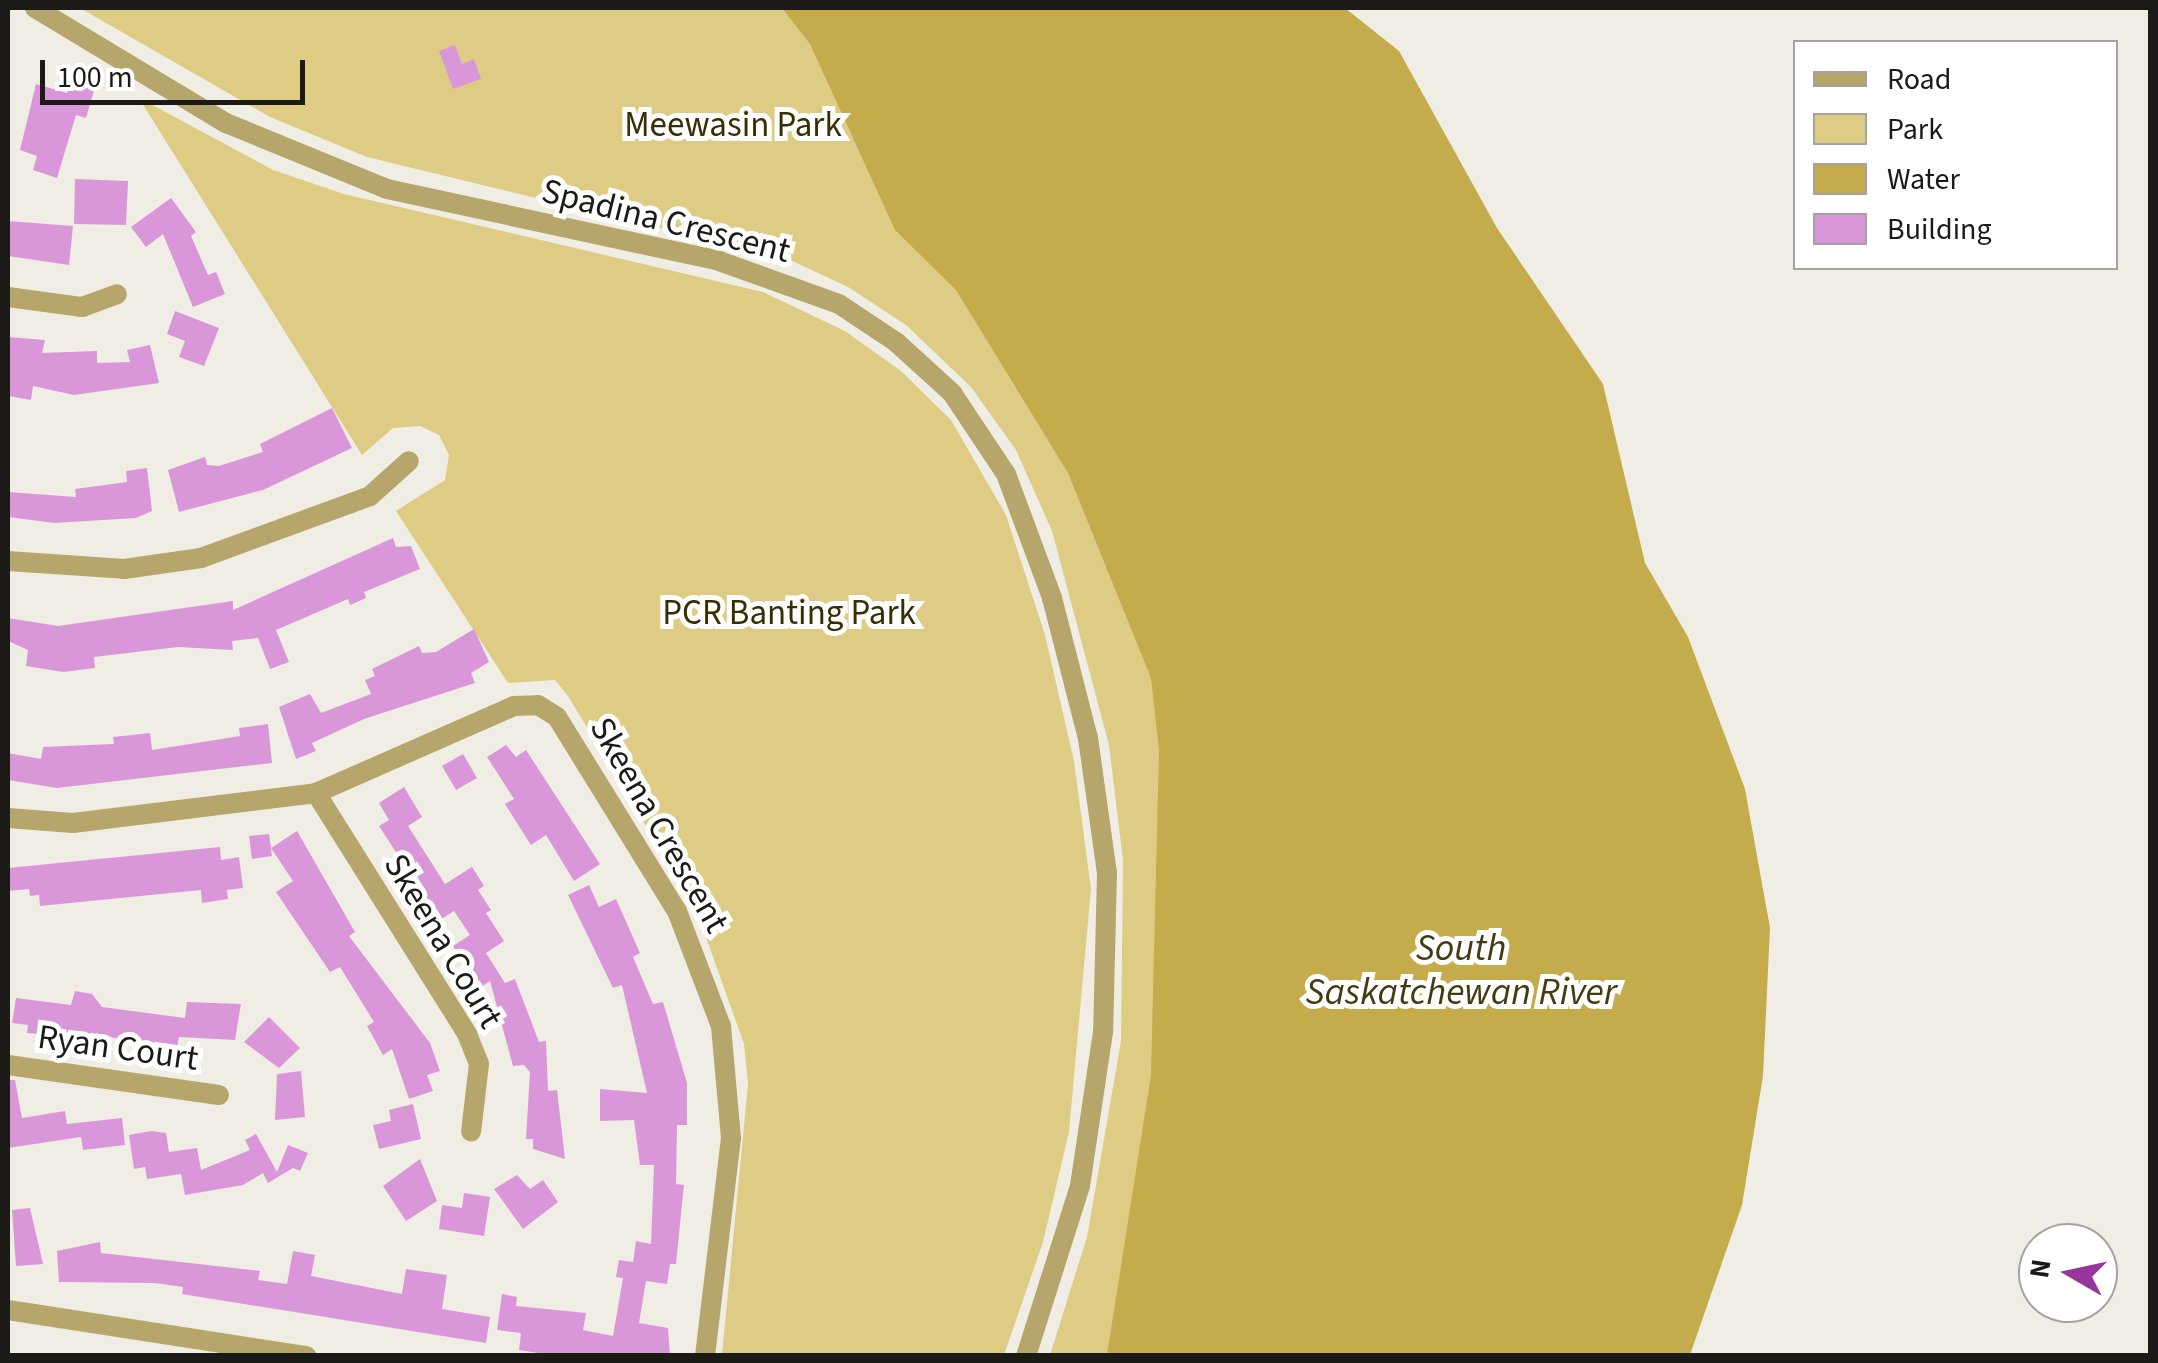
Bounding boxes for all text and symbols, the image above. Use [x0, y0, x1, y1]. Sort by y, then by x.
scale bar [45, 40, 310, 102]
legend [1793, 40, 2118, 270]
text: 100 m [57, 56, 133, 99]
text: Road [1887, 58, 1951, 101]
park label: Meewasin Park [624, 104, 842, 146]
text: Park [1887, 108, 1943, 151]
text: Water [1887, 158, 1960, 201]
street label: Spadina Crescent [537, 170, 795, 272]
text: Building [1887, 208, 1992, 251]
park label: PCR Banting Park [662, 592, 916, 634]
street label: Skeena Crescent [581, 710, 737, 940]
street label: Skeena Court [375, 846, 511, 1036]
water label: South Saskatchewan River [1305, 926, 1617, 1016]
street label: Ryan Court [35, 1016, 201, 1080]
north arrow [2018, 1223, 2118, 1323]
text: N [2019, 1256, 2062, 1281]

